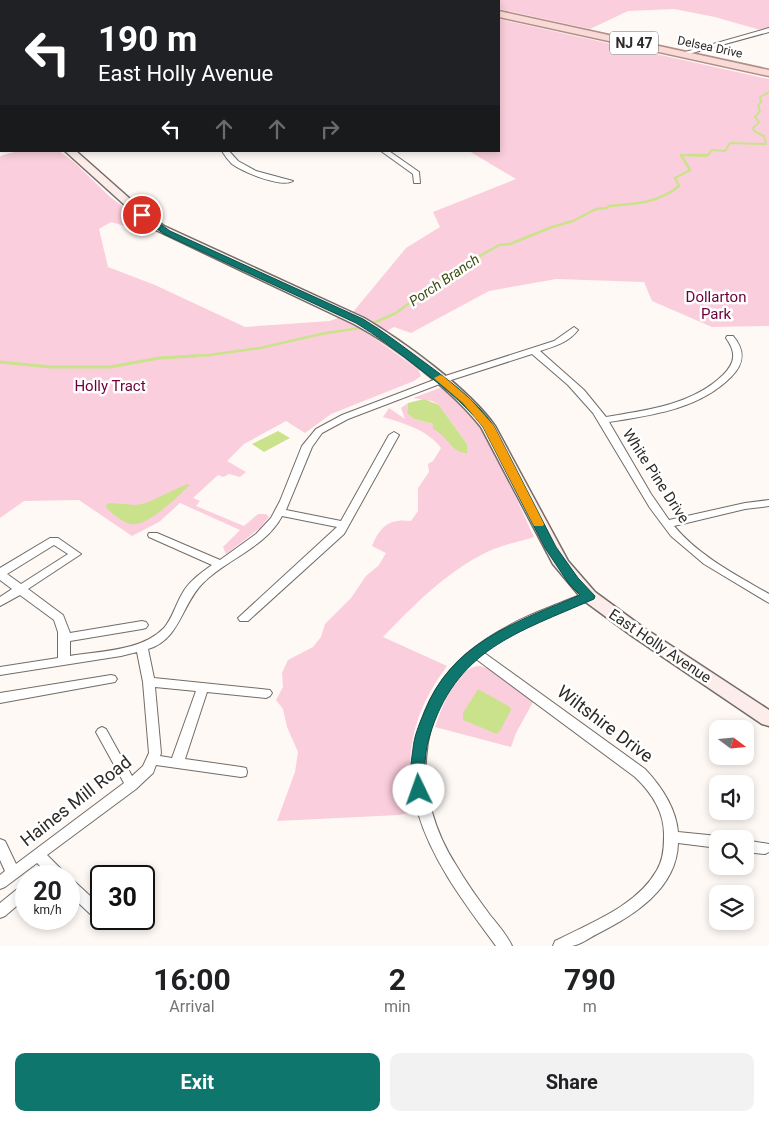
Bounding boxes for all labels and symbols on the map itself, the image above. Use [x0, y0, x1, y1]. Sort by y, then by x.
road number: NJ 47 [610, 32, 658, 54]
street label: Delsea Drive [676, 33, 744, 61]
pin [121, 194, 163, 236]
water label: Porch Branch [406, 251, 482, 309]
park label: Dollarton Park [686, 288, 746, 323]
park label: Holly Tract [74, 377, 146, 395]
street label: White Pine Drive [619, 426, 693, 526]
street label: East Holly Avenue [605, 605, 715, 687]
street label: Wiltshire Drive [553, 681, 657, 766]
north arrow [709, 720, 754, 765]
street label: Haines Mill Road [16, 751, 135, 850]
position arrow [392, 763, 444, 815]
speed limit sign: 30 [90, 865, 155, 930]

